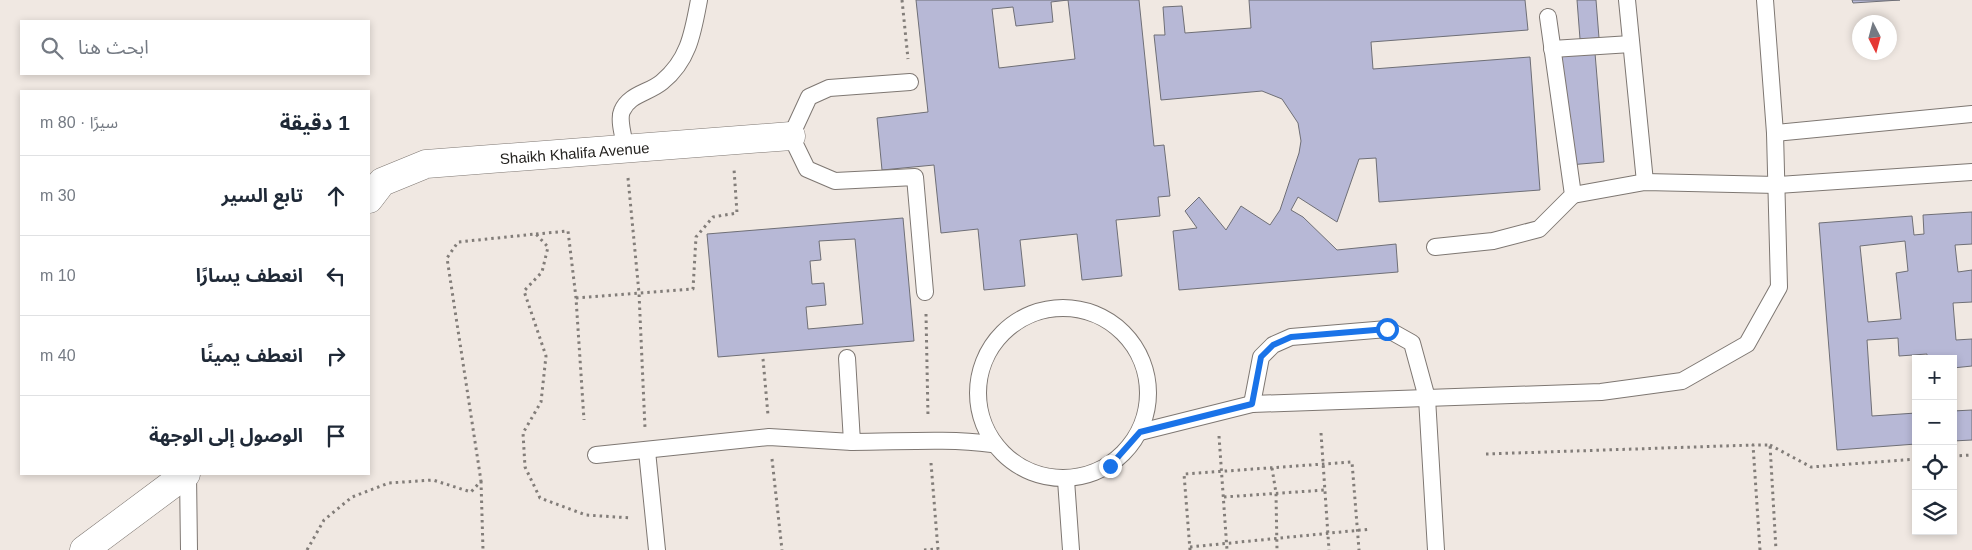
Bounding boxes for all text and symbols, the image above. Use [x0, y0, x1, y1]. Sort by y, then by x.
north arrow [1852, 15, 1897, 60]
search box [20, 20, 370, 75]
icon: search [38, 34, 66, 62]
text: ابحث هنا [78, 37, 149, 58]
text: 1 دقيقة [280, 111, 350, 134]
text: سيرًا · 80 m [40, 114, 118, 131]
street label: Shaikh Khalifa Avenue [499, 138, 650, 167]
icon: ahead [322, 182, 350, 210]
text: تابع السير [221, 185, 303, 206]
text: 30 m [40, 187, 76, 204]
icon: left [322, 262, 350, 290]
text: انعطف يسارًا [196, 265, 303, 286]
text: 10 m [40, 267, 76, 284]
route start [1376, 318, 1399, 341]
icon: right [322, 342, 350, 370]
text: انعطف يمينًا [201, 345, 303, 366]
text: 40 m [40, 347, 76, 364]
map controls [1912, 355, 1957, 535]
button: + [1912, 355, 1957, 400]
button: − [1912, 400, 1957, 445]
icon: arrive [322, 422, 350, 450]
text: الوصول إلى الوجهة [149, 425, 303, 446]
button: locate [1912, 445, 1957, 490]
route end [1099, 455, 1122, 478]
button: layers [1912, 490, 1957, 535]

